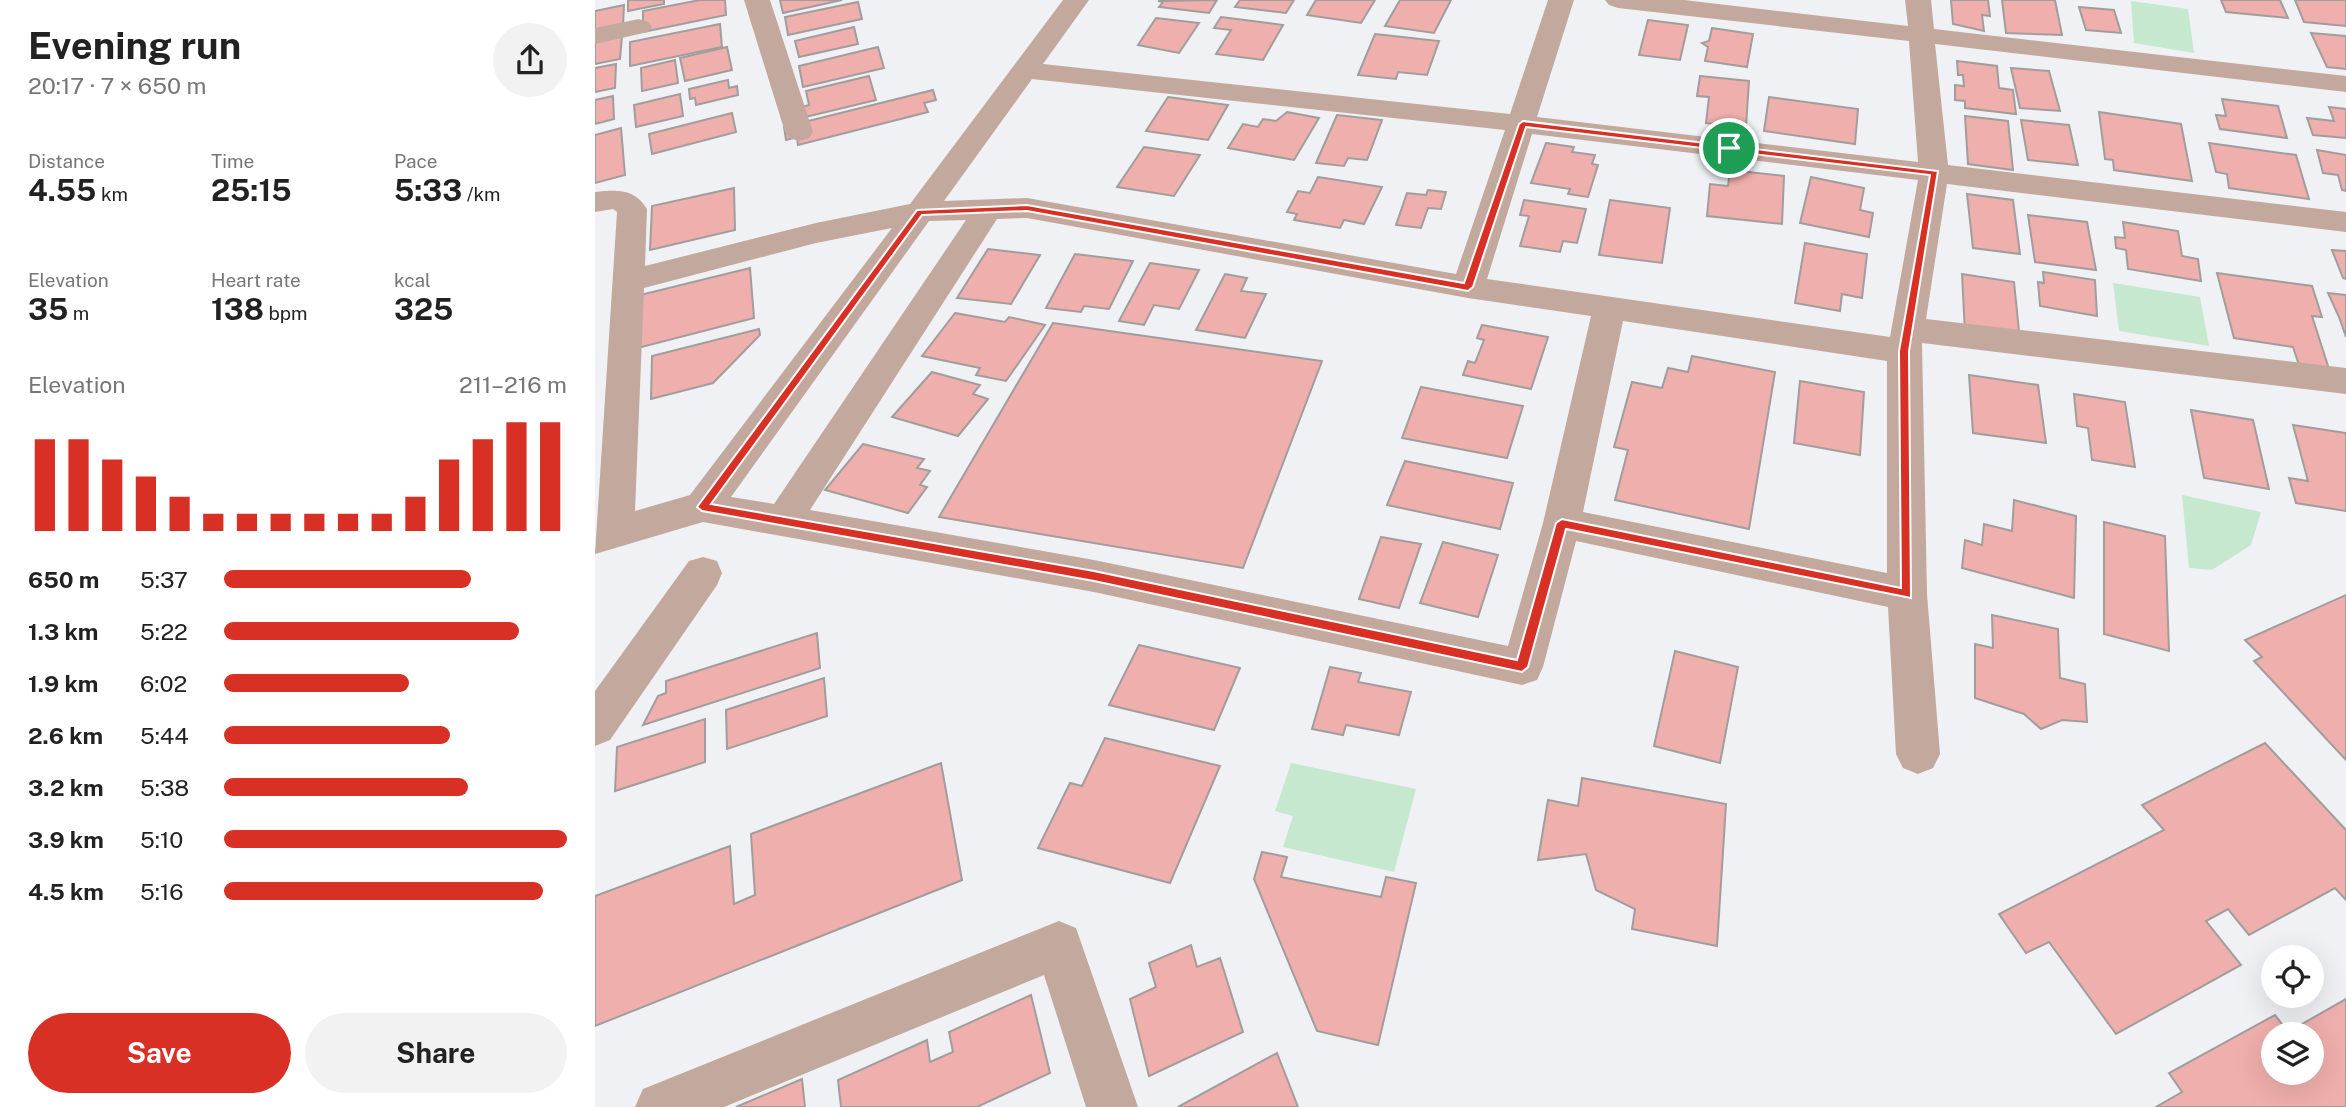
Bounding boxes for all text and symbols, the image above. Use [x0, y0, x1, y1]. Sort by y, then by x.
text: Evening run [28, 23, 241, 68]
button: share [493, 23, 567, 97]
text: 20:17 · 7 × 650 m [28, 72, 206, 99]
pin [1699, 118, 1759, 178]
icon: arrive [1710, 129, 1748, 167]
text: Distance [28, 150, 105, 172]
text: Time [211, 150, 254, 172]
text: Pace [394, 150, 437, 172]
text: 4.55 [28, 172, 96, 208]
text: 25:15 [211, 172, 291, 208]
text: 5:33 [394, 172, 462, 208]
text: km [96, 183, 128, 205]
text: /km [462, 183, 501, 205]
text: Elevation [28, 269, 109, 291]
text: Heart rate [211, 269, 301, 291]
text: kcal [394, 269, 431, 291]
text: 35 [28, 291, 68, 327]
text: 138 [211, 291, 264, 327]
text: 325 [394, 291, 453, 327]
text: m [68, 302, 89, 324]
text: bpm [264, 302, 308, 324]
text: Elevation [28, 371, 126, 398]
text: 211–216 m [459, 371, 567, 398]
text: 650 m [28, 566, 99, 593]
text: 5:37 [140, 566, 188, 593]
text: 1.3 km [28, 618, 98, 645]
text: 5:22 [140, 618, 188, 645]
text: 1.9 km [28, 670, 98, 697]
text: 6:02 [140, 670, 187, 697]
text: 2.6 km [28, 722, 103, 749]
text: 5:44 [140, 722, 189, 749]
text: 3.2 km [28, 774, 104, 801]
text: 5:38 [140, 774, 189, 801]
text: 3.9 km [28, 826, 104, 853]
text: 5:10 [140, 826, 183, 853]
text: 4.5 km [28, 878, 104, 905]
text: 5:16 [140, 878, 184, 905]
map controls [2261, 945, 2324, 1085]
button: locate [2261, 945, 2324, 1008]
button: Save [28, 1013, 291, 1093]
button: Share [305, 1013, 567, 1093]
button: layers [2261, 1022, 2324, 1085]

